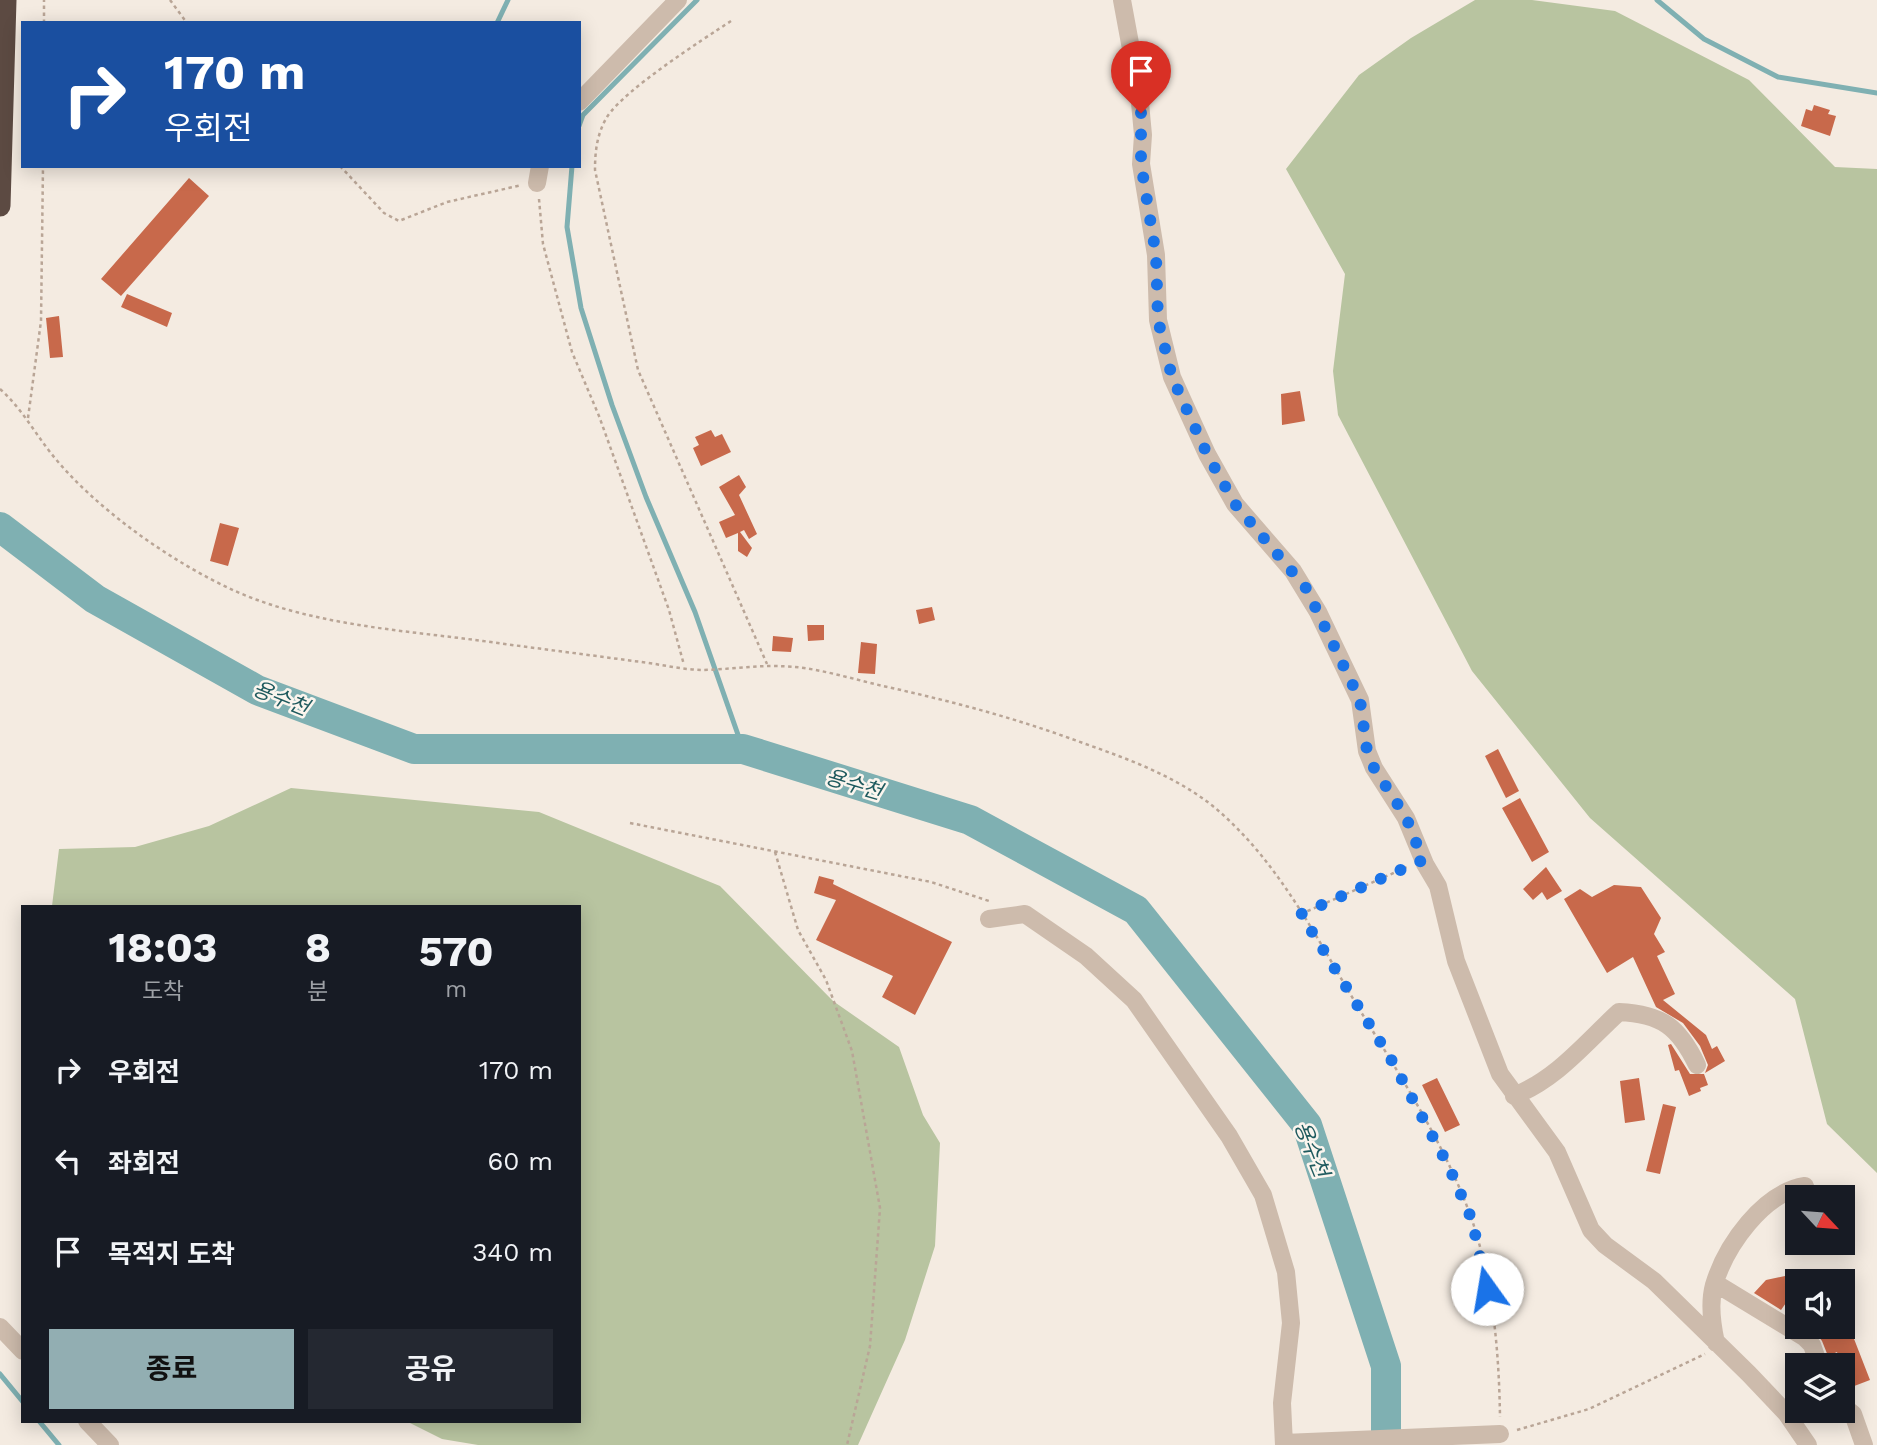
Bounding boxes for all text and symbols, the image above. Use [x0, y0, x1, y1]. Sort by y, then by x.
pin [1111, 41, 1171, 113]
text: 170 m [164, 43, 305, 101]
icon: right [49, 49, 140, 140]
icon: arrive [1122, 52, 1160, 90]
text: 우회전 [164, 109, 252, 147]
water label: 용수천 [249, 676, 315, 721]
water label: 용수천 [823, 764, 888, 805]
text: 18:03 [109, 923, 217, 972]
text: 8 [305, 923, 331, 972]
text: 570 [419, 927, 493, 976]
text: m [445, 976, 467, 1003]
text: 도착 [142, 978, 184, 1005]
text: 분 [307, 978, 329, 1005]
icon: right [49, 1051, 87, 1089]
text: 170 m [479, 1055, 553, 1085]
text: 우회전 [108, 1057, 180, 1087]
water label: 용수천 [1290, 1117, 1335, 1183]
icon: left [49, 1142, 87, 1180]
text: 60 m [487, 1146, 553, 1176]
text: 좌회전 [108, 1148, 180, 1178]
north arrow [1785, 1185, 1855, 1255]
map controls [1785, 1185, 1855, 1423]
icon: arrive [49, 1233, 87, 1271]
text: 340 m [472, 1237, 553, 1267]
text: 목적지 도착 [108, 1239, 235, 1269]
position arrow [1450, 1252, 1524, 1326]
button: sound [1785, 1269, 1855, 1339]
button: 종료 [49, 1329, 294, 1409]
button: 공유 [308, 1329, 553, 1409]
button: layers [1785, 1353, 1855, 1423]

